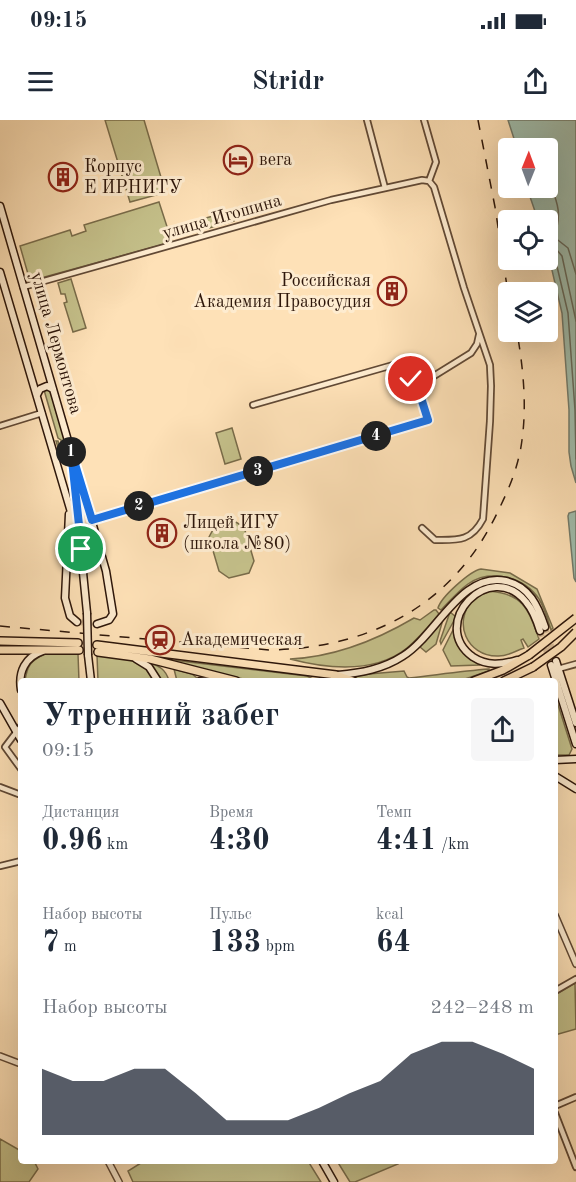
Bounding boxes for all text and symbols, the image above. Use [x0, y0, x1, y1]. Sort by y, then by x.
text: 09:15 [30, 10, 87, 32]
icon: menu [24, 65, 57, 98]
icon: share [519, 65, 552, 98]
text: Stridr [252, 68, 324, 95]
north arrow [498, 138, 558, 198]
map controls [498, 138, 558, 342]
hotel icon: вега [222, 144, 254, 176]
place label: вега [259, 151, 292, 169]
place label: Корпус Е ИРНИТУ [84, 158, 182, 197]
building icon: Корпус Е ИРНИТУ [47, 161, 79, 193]
street label: улица Игошина [160, 191, 284, 243]
button: locate [498, 210, 558, 270]
street label: улица Лермонтова [27, 270, 85, 416]
place label: Российская Академия Правосудия [193, 272, 371, 311]
building icon: Российская Академия Правосудия [376, 275, 408, 307]
button: layers [498, 282, 558, 342]
pin [385, 353, 436, 404]
icon: check [394, 362, 427, 395]
pin: 4 [361, 421, 391, 451]
text: 4 [371, 428, 381, 444]
pin: 1 [56, 437, 86, 467]
text: 1 [66, 444, 76, 460]
pin: 3 [243, 456, 273, 486]
text: 3 [253, 463, 263, 479]
pin: 2 [124, 491, 154, 521]
text: 2 [134, 498, 144, 514]
place label: Лицей ИГУ (школа №80) [183, 514, 291, 553]
building icon: Лицей ИГУ (школа №80) [146, 517, 178, 549]
pin [55, 523, 106, 574]
icon: arrive [64, 532, 97, 565]
station icon: Академическая [144, 624, 176, 656]
place label: Академическая [181, 631, 302, 649]
button: share [471, 698, 534, 761]
text: Утренний забег [42, 700, 279, 733]
text: 09:15 [42, 741, 94, 761]
text: Дистанция [42, 805, 119, 821]
text: Время [209, 805, 253, 821]
text: Темп [376, 805, 412, 821]
text: 0.96 [42, 826, 103, 856]
text: 4:30 [209, 826, 270, 856]
text: 4:41 [376, 826, 437, 856]
text: km [103, 837, 128, 853]
text: /km [437, 837, 469, 853]
text: Набор высоты [42, 907, 142, 923]
text: Пульс [209, 907, 252, 923]
text: kcal [376, 907, 404, 923]
text: 7 [42, 928, 59, 958]
text: 133 [209, 928, 261, 958]
text: 64 [376, 928, 411, 958]
text: m [59, 939, 77, 955]
text: bpm [261, 939, 295, 955]
text: Набор высоты [42, 998, 168, 1018]
text: 242–248 m [431, 998, 534, 1018]

